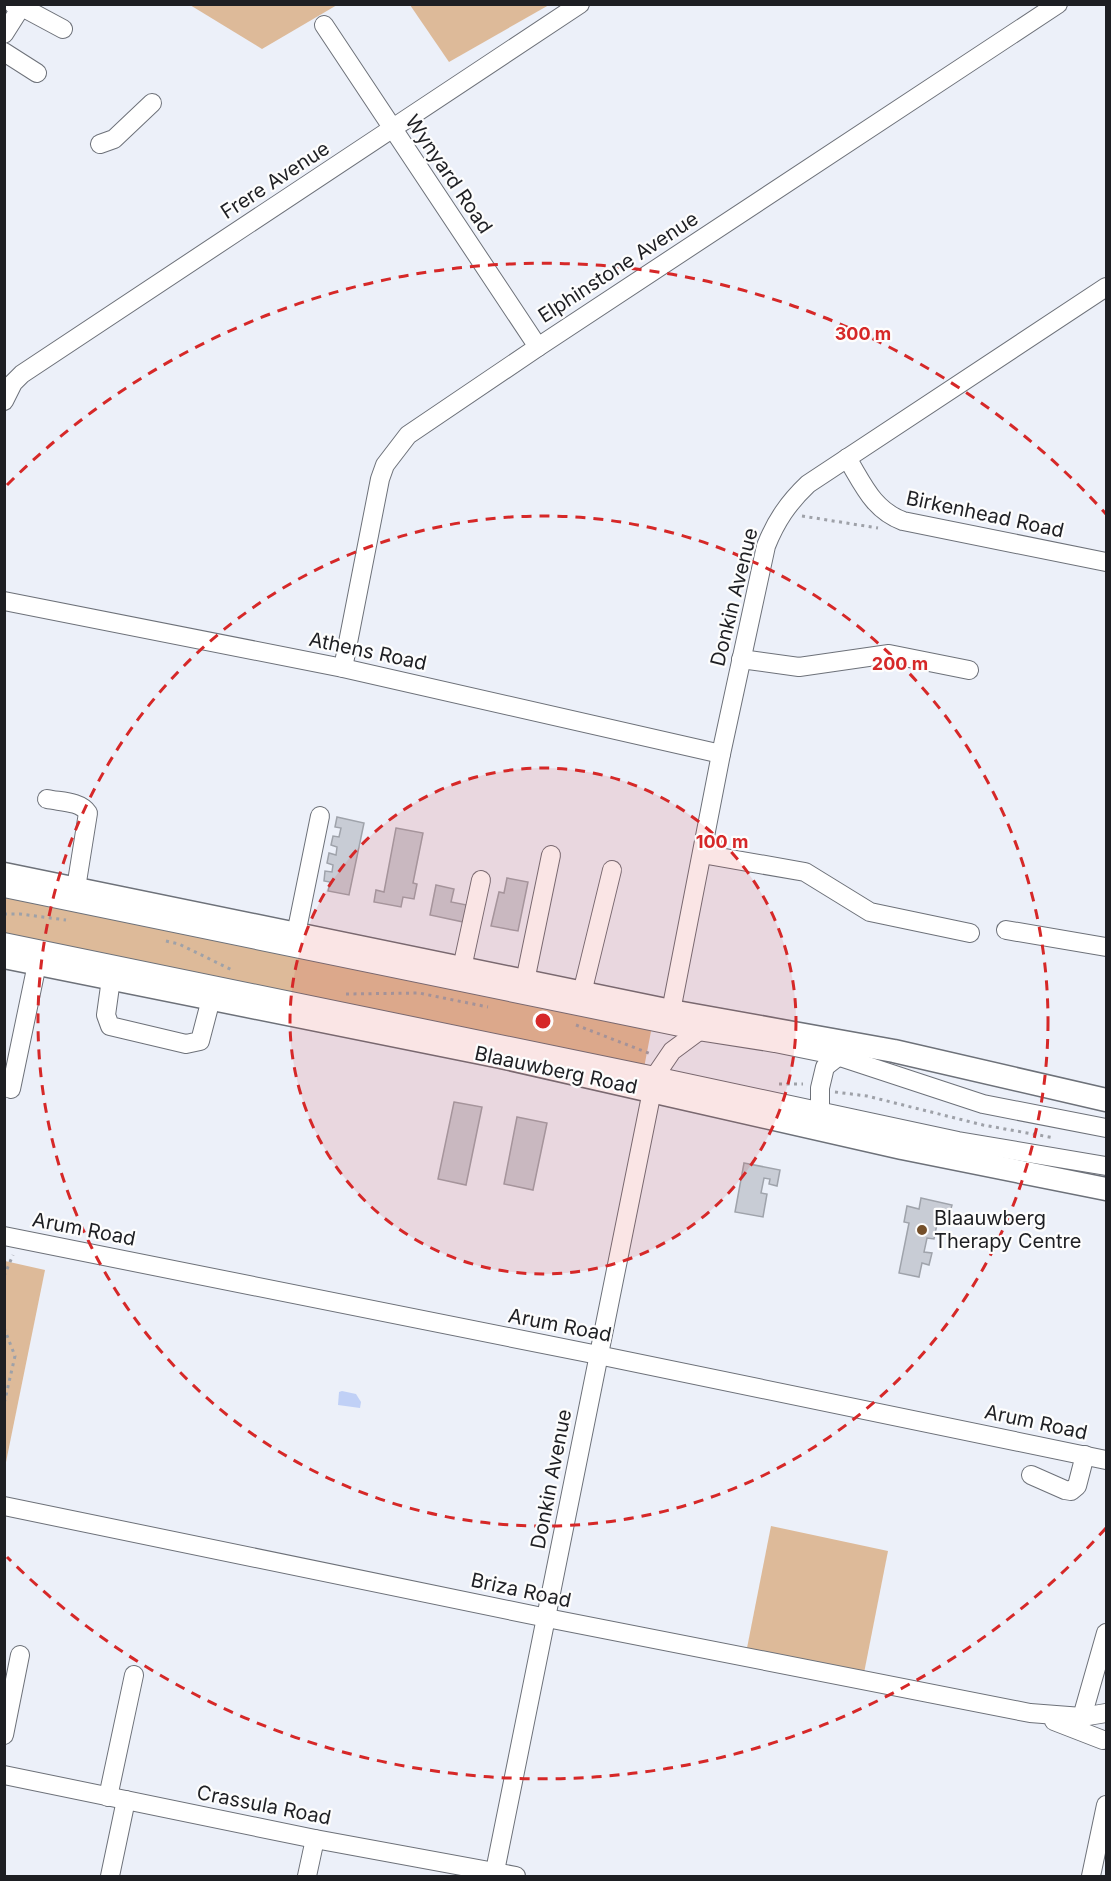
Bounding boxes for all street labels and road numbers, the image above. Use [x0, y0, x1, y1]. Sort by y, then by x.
street label: Wynyard Road [400, 110, 498, 238]
street label: Frere Avenue [216, 136, 334, 224]
street label: Elphinstone Avenue [534, 206, 702, 328]
street label: Birkenhead Road [904, 486, 1066, 542]
street label: Donkin Avenue [705, 525, 763, 669]
street label: Athens Road [307, 627, 429, 675]
street label: Blaauwberg Road [472, 1041, 640, 1099]
street label: Arum Road [30, 1207, 138, 1251]
street label: Arum Road [506, 1303, 614, 1347]
street label: Arum Road [982, 1399, 1090, 1445]
street label: Donkin Avenue [526, 1407, 576, 1551]
street label: Briza Road [469, 1568, 573, 1612]
street label: Crassula Road [195, 1780, 333, 1830]

